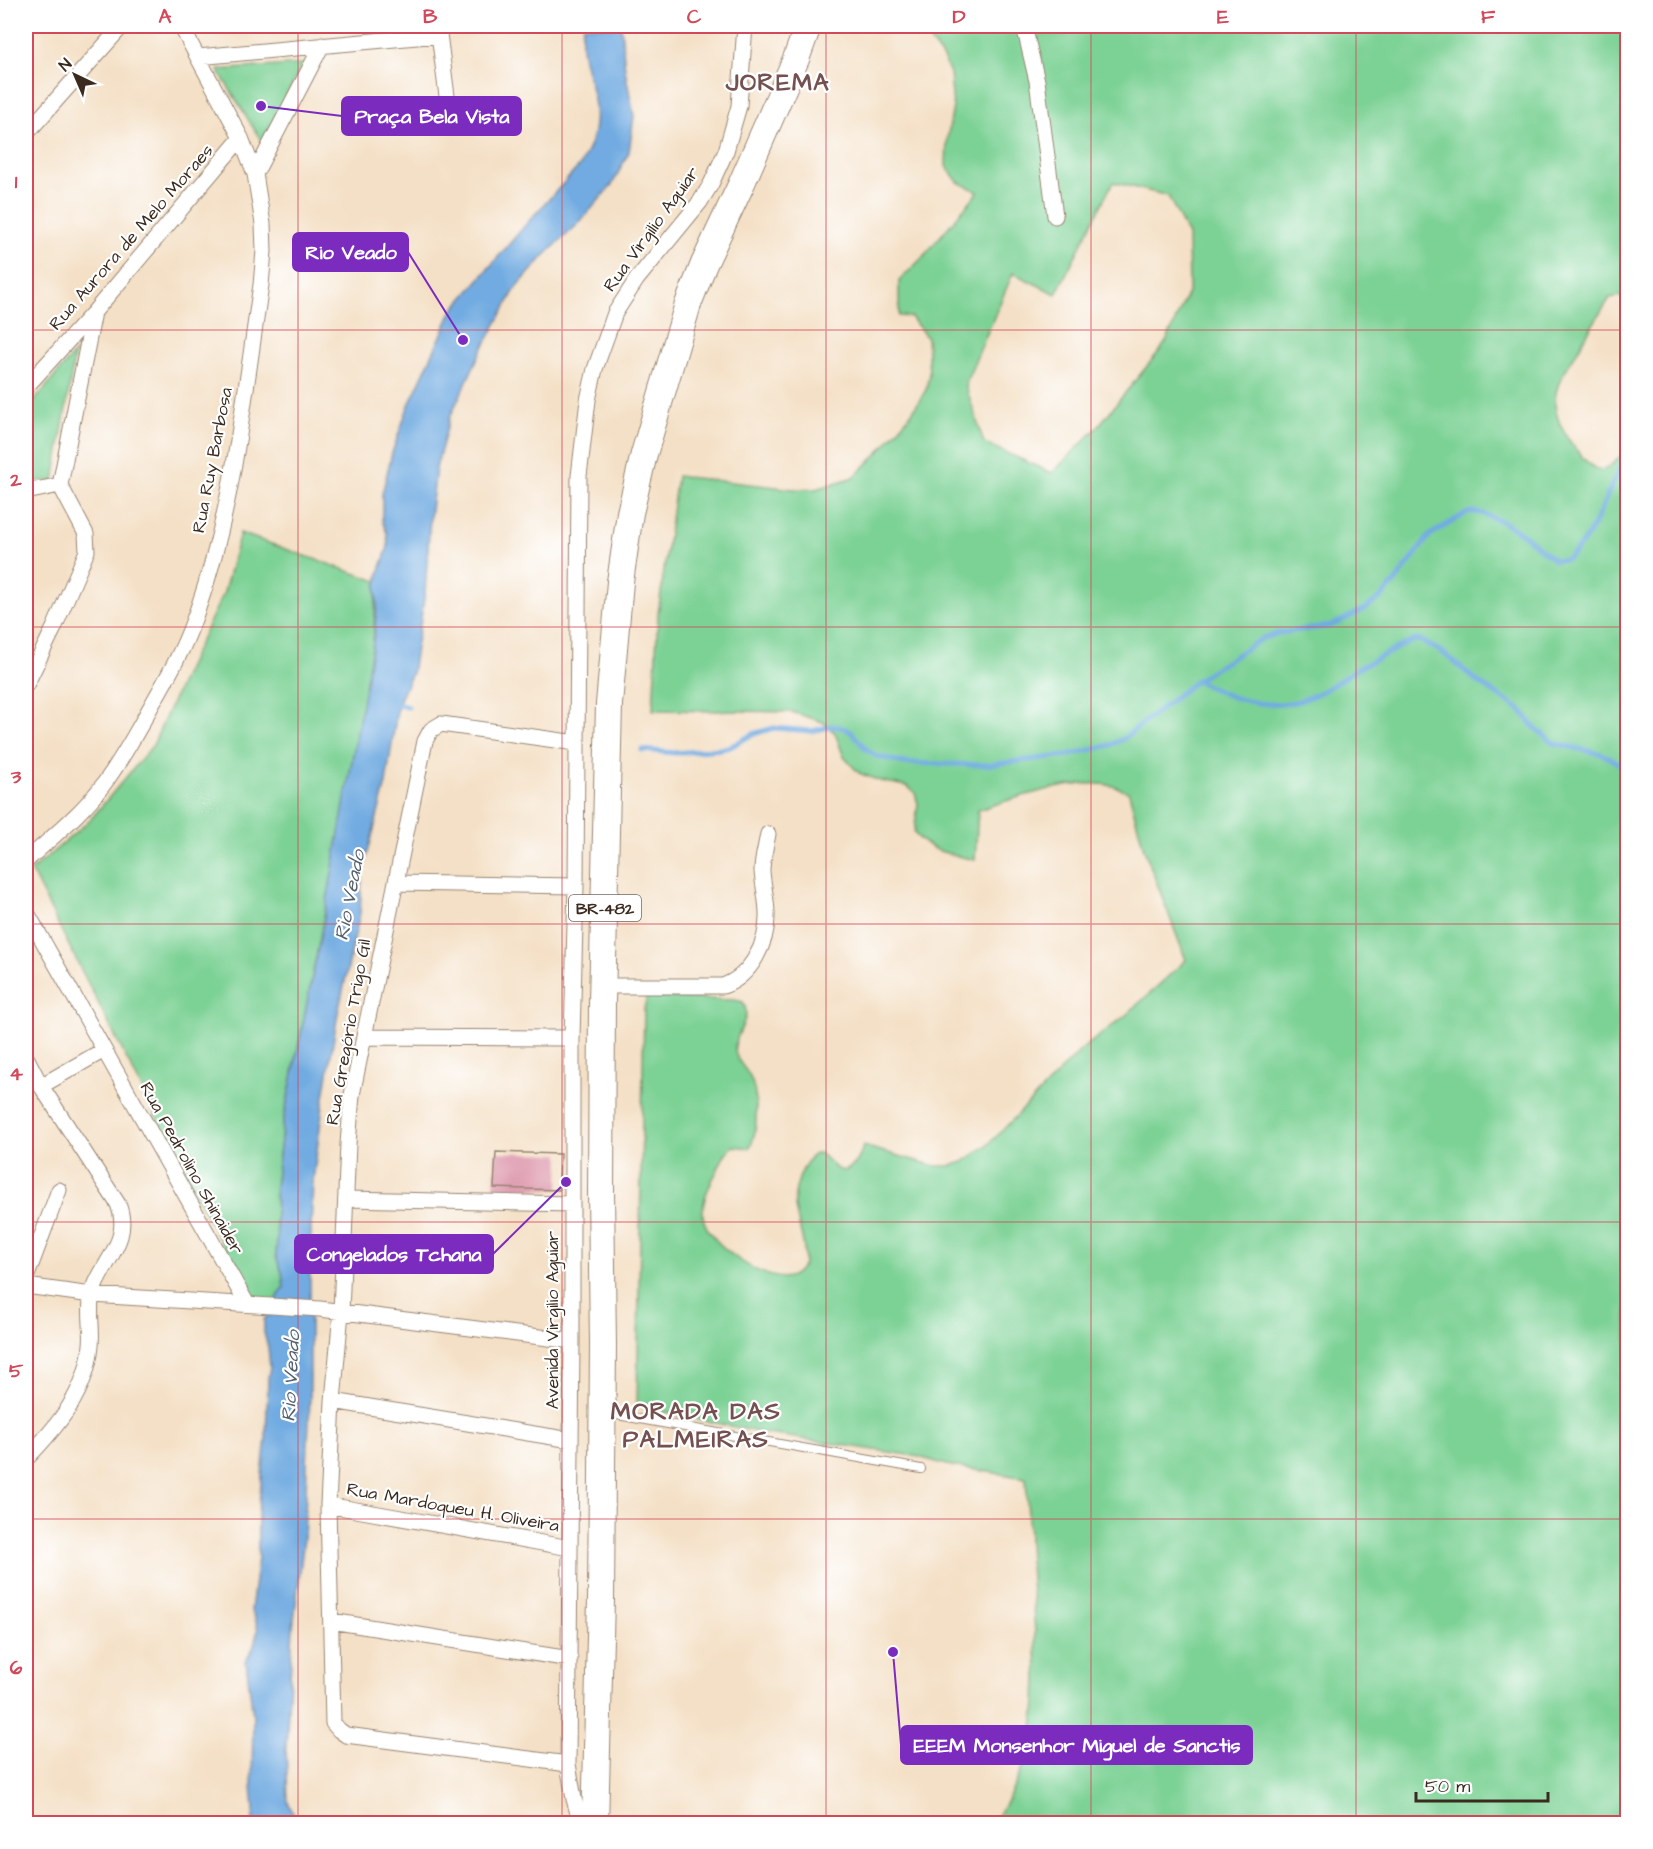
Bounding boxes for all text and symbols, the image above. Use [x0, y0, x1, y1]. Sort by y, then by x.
text: A [159, 3, 172, 31]
text: B [423, 3, 438, 31]
text: C [687, 3, 702, 31]
text: D [953, 3, 966, 31]
text: E [1217, 3, 1229, 31]
text: F [1481, 3, 1496, 31]
north arrow [45, 45, 105, 105]
text: N [54, 54, 77, 76]
district label: JOREMA [725, 66, 830, 100]
callout: Praça Bela Vista [342, 97, 521, 135]
text: Praça Bela Vista [354, 103, 510, 131]
street label: Rua Aurora de Melo Moraes [43, 139, 219, 336]
street label: Rua Virgilio Aguiar [598, 162, 706, 297]
text: 1 [15, 168, 18, 196]
callout: Rio Veado [293, 233, 408, 271]
text: Rio Veado [305, 239, 398, 267]
street label: Rua Ruy Barbosa [186, 385, 240, 535]
text: 2 [9, 466, 22, 494]
text: 3 [10, 763, 22, 791]
water label: Rio Veado [328, 846, 373, 943]
road number: BR-482 [569, 895, 641, 921]
street label: Rua Gregório Trigo Gil [320, 937, 378, 1127]
text: 4 [9, 1060, 23, 1088]
street label: Rua Pedrolino Shinaider [134, 1077, 249, 1259]
street label: Avenida Virgilio Aguiar [540, 1231, 566, 1409]
callout: Congelados Tchana [295, 1235, 493, 1273]
text: Congelados Tchana [307, 1241, 482, 1270]
water label: Rio Veado [275, 1328, 307, 1423]
text: 5 [9, 1357, 24, 1385]
district label: MORADA DAS PALMEIRAS [611, 1395, 781, 1457]
street label: Rua Mardoqueu H. Oliveira [345, 1476, 561, 1538]
text: 6 [10, 1654, 23, 1682]
callout: EEEM Monsenhor Miguel de Sanctis [901, 1726, 1252, 1764]
text: EEEM Monsenhor Miguel de Sanctis [914, 1732, 1240, 1761]
scale bar [1416, 1765, 1548, 1803]
text: 50 m [1425, 1774, 1470, 1799]

